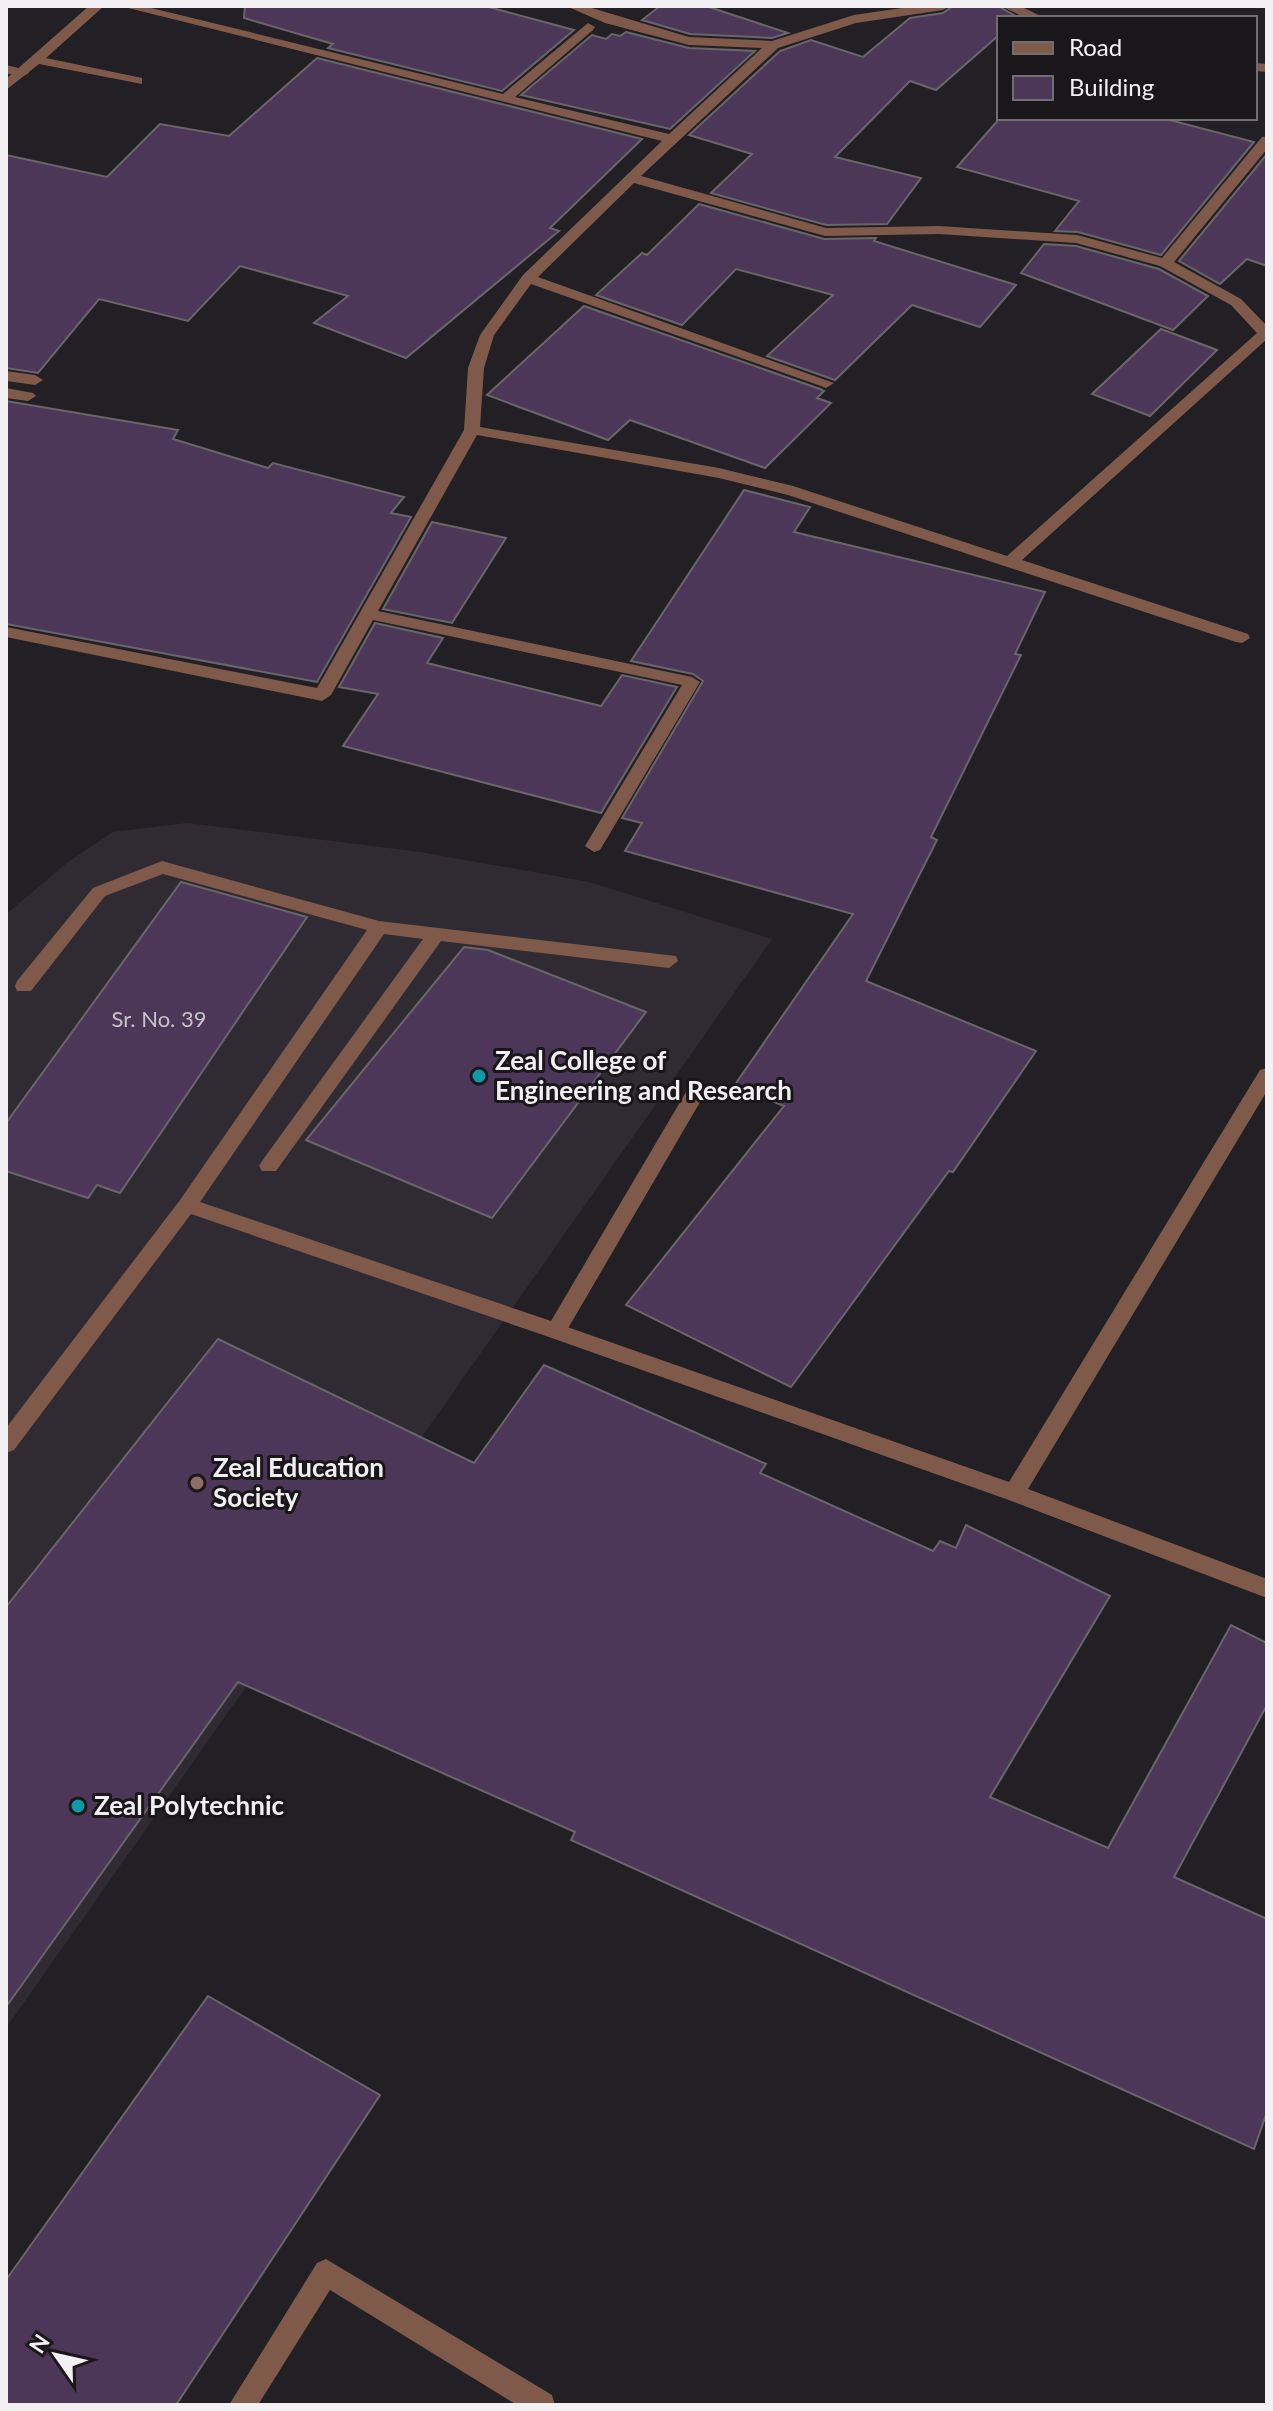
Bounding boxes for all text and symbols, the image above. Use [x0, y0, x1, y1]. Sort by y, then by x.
legend [997, 16, 1257, 120]
text: Road [1069, 32, 1122, 61]
text: Building [1069, 72, 1154, 101]
house number: Sr. No. 39 [112, 1005, 206, 1032]
place label: Zeal College of Engineering and Research [495, 1044, 792, 1106]
marker: Zeal College of Engineering and Research [470, 1067, 488, 1085]
place label: Zeal Education Society [213, 1451, 384, 1513]
marker: Zeal Education Society [188, 1474, 206, 1492]
place label: Zeal Polytechnic [94, 1789, 285, 1821]
marker: Zeal Polytechnic [69, 1797, 87, 1815]
north arrow [16, 2315, 96, 2395]
text: N [23, 2329, 55, 2358]

